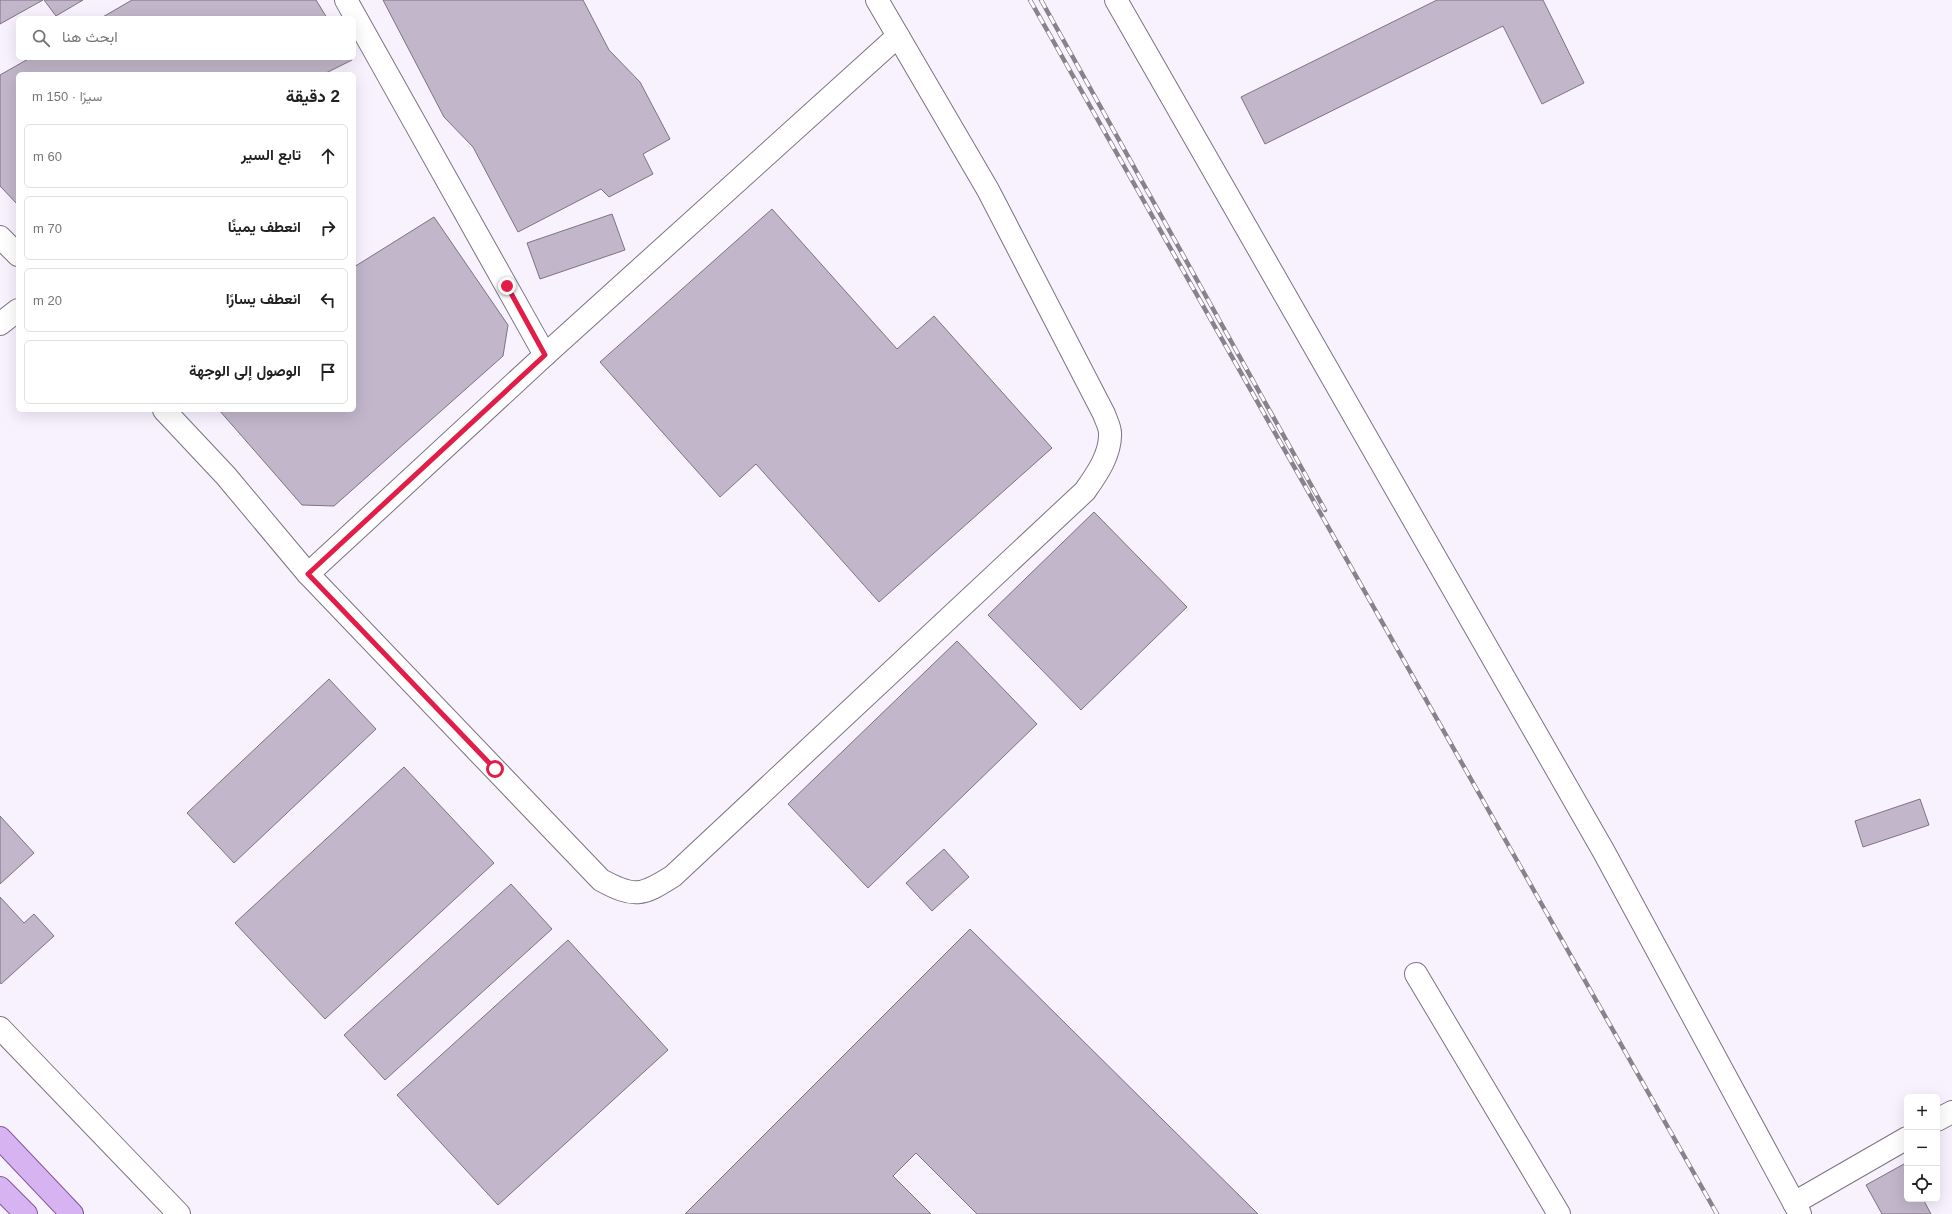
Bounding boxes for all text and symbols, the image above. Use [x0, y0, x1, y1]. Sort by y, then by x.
search box [16, 16, 356, 60]
icon: search [30, 27, 52, 49]
text: ابحث هنا [62, 28, 118, 45]
text: 2 دقيقة [286, 87, 340, 106]
text: سيرًا · 150 m [32, 89, 102, 104]
icon: ahead [317, 145, 339, 167]
text: تابع السير [241, 146, 301, 163]
text: 60 m [33, 149, 62, 164]
icon: right [317, 217, 339, 239]
text: انعطف يمينًا [228, 218, 301, 235]
text: 70 m [33, 221, 62, 236]
route end [498, 277, 516, 295]
icon: left [317, 289, 339, 311]
text: انعطف يسارًا [226, 290, 301, 307]
text: 20 m [33, 293, 62, 308]
icon: arrive [317, 361, 339, 383]
text: الوصول إلى الوجهة [189, 362, 301, 379]
route start [486, 760, 504, 778]
map controls [1904, 1094, 1940, 1202]
button: + [1904, 1094, 1940, 1130]
button: − [1904, 1130, 1940, 1166]
button: locate [1904, 1166, 1940, 1202]

